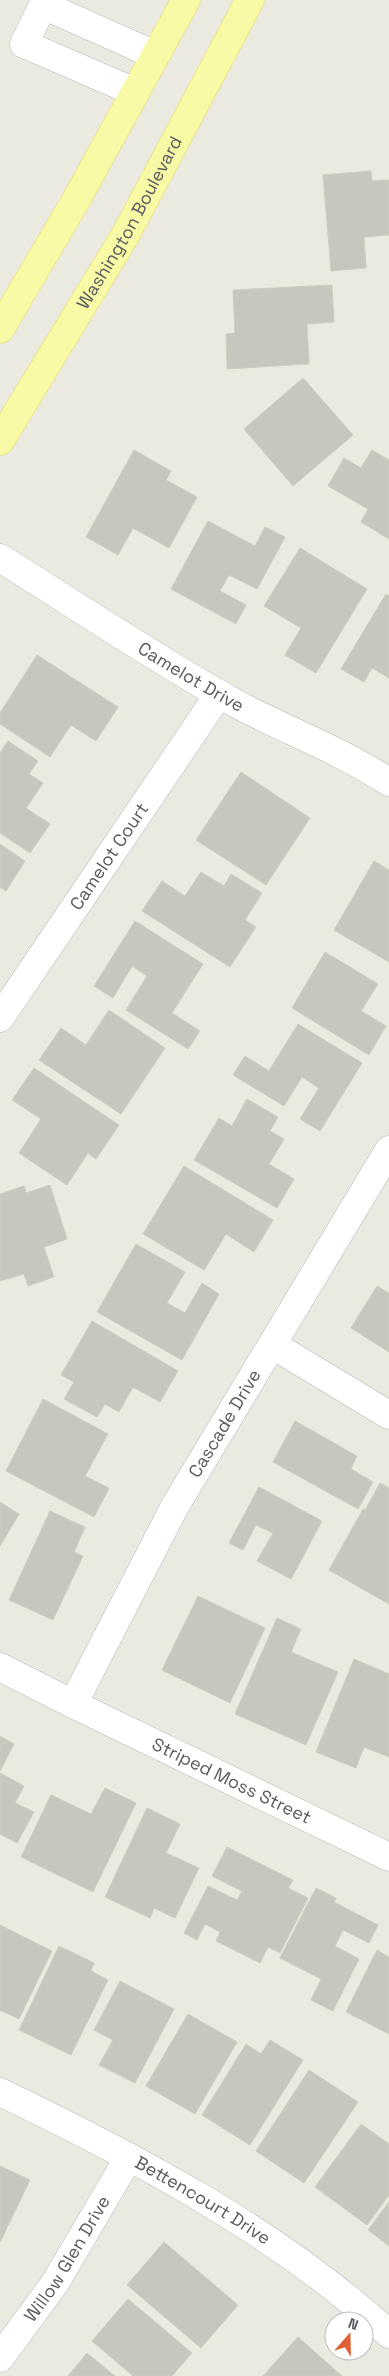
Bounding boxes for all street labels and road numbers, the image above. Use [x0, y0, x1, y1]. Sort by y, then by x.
street label: Washington Boulevard [71, 132, 187, 313]
street label: Camelot Drive [134, 636, 248, 717]
street label: Camelot Court [64, 798, 153, 914]
street label: Cascade Drive [183, 1365, 266, 1482]
street label: Striped Moss Street [148, 1732, 315, 1829]
street label: Bettencourt Drive [131, 2151, 275, 2249]
street label: Willow Glen Drive [18, 2191, 115, 2326]

